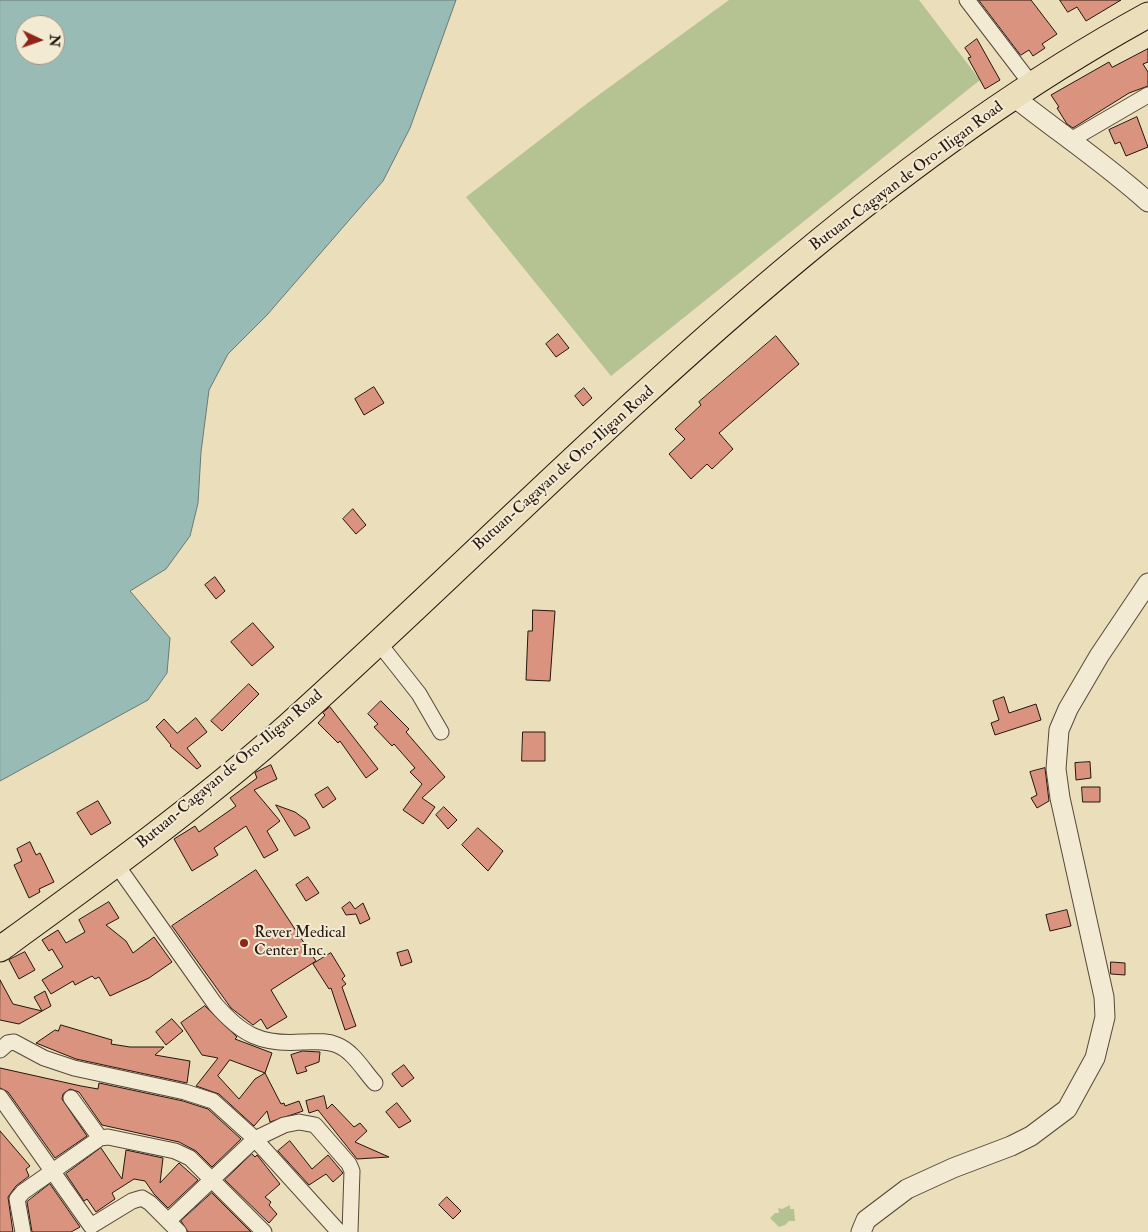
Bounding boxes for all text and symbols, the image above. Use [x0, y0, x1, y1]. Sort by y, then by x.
north arrow [15, 15, 65, 65]
text: N [46, 34, 63, 47]
street label: Butuan-Cagayan de Oro-Iligan Road [807, 98, 1007, 256]
street label: Butuan-Cagayan de Oro-Iligan Road [469, 383, 659, 555]
street label: Butuan-Cagayan de Oro-Iligan Road [133, 686, 327, 854]
place label: Rever Medical Center Inc. [254, 924, 346, 962]
marker: Rever Medical Center Inc. [238, 937, 250, 949]

